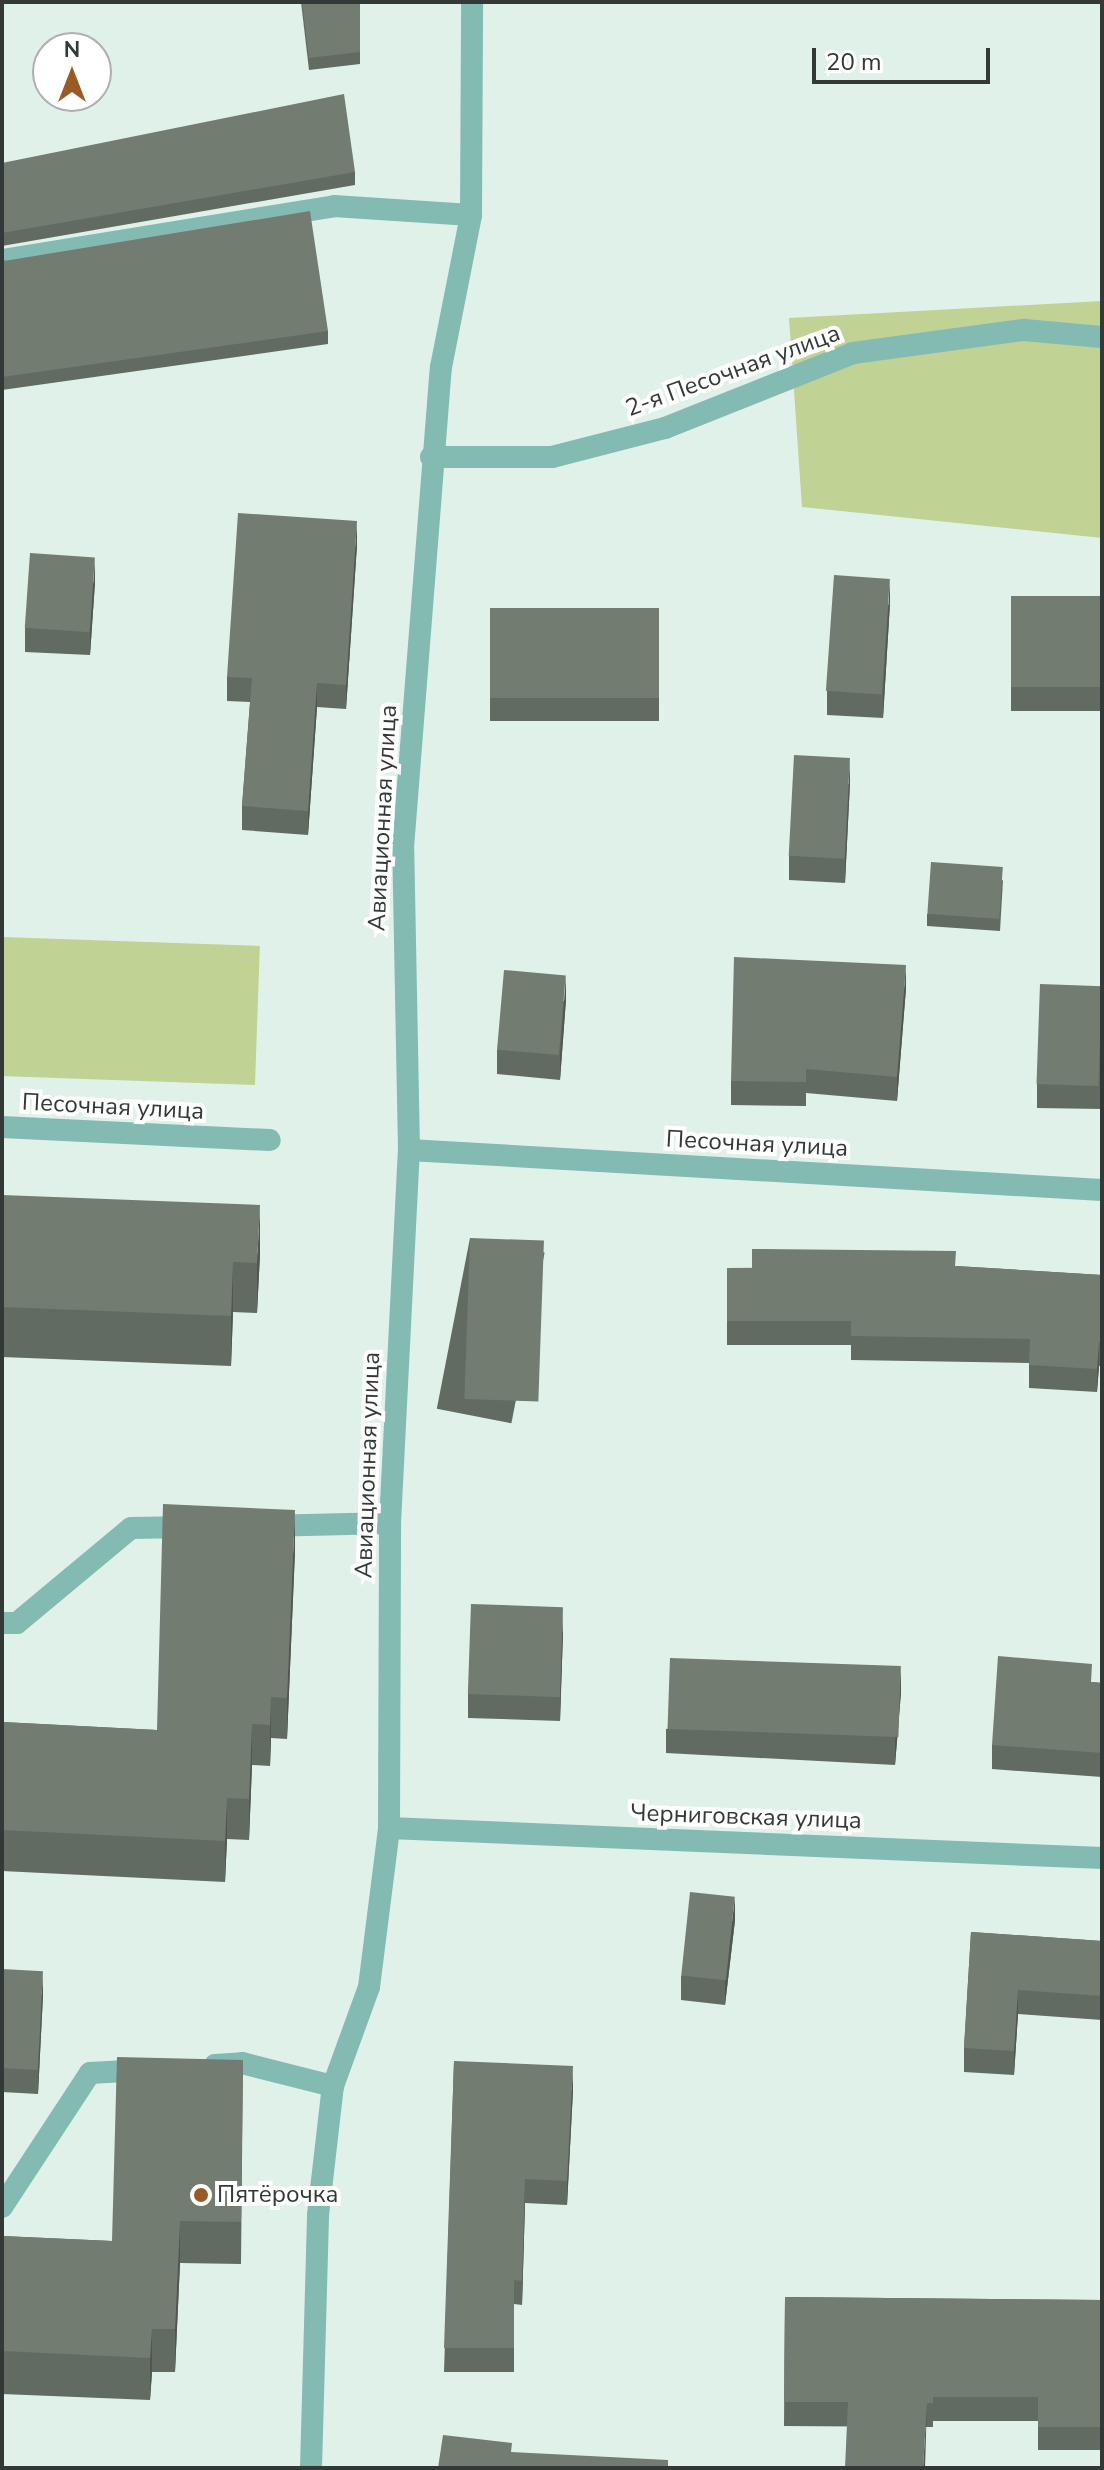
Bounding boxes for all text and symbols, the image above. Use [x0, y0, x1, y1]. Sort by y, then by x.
north arrow [32, 32, 112, 112]
scale bar [816, 32, 994, 82]
text: N [64, 35, 80, 65]
text: 20 m [826, 46, 882, 78]
street label: 2-я Песочная улица [622, 319, 844, 423]
street label: Авиационная улица [363, 704, 403, 932]
street label: Песочная улица [21, 1088, 205, 1126]
street label: Песочная улица [665, 1125, 849, 1163]
street label: Авиационная улица [350, 1351, 386, 1579]
street label: Черниговская улица [630, 1799, 862, 1835]
place label: Пятёрочка [217, 2181, 338, 2209]
marker: Пятёрочка [192, 2186, 210, 2204]

